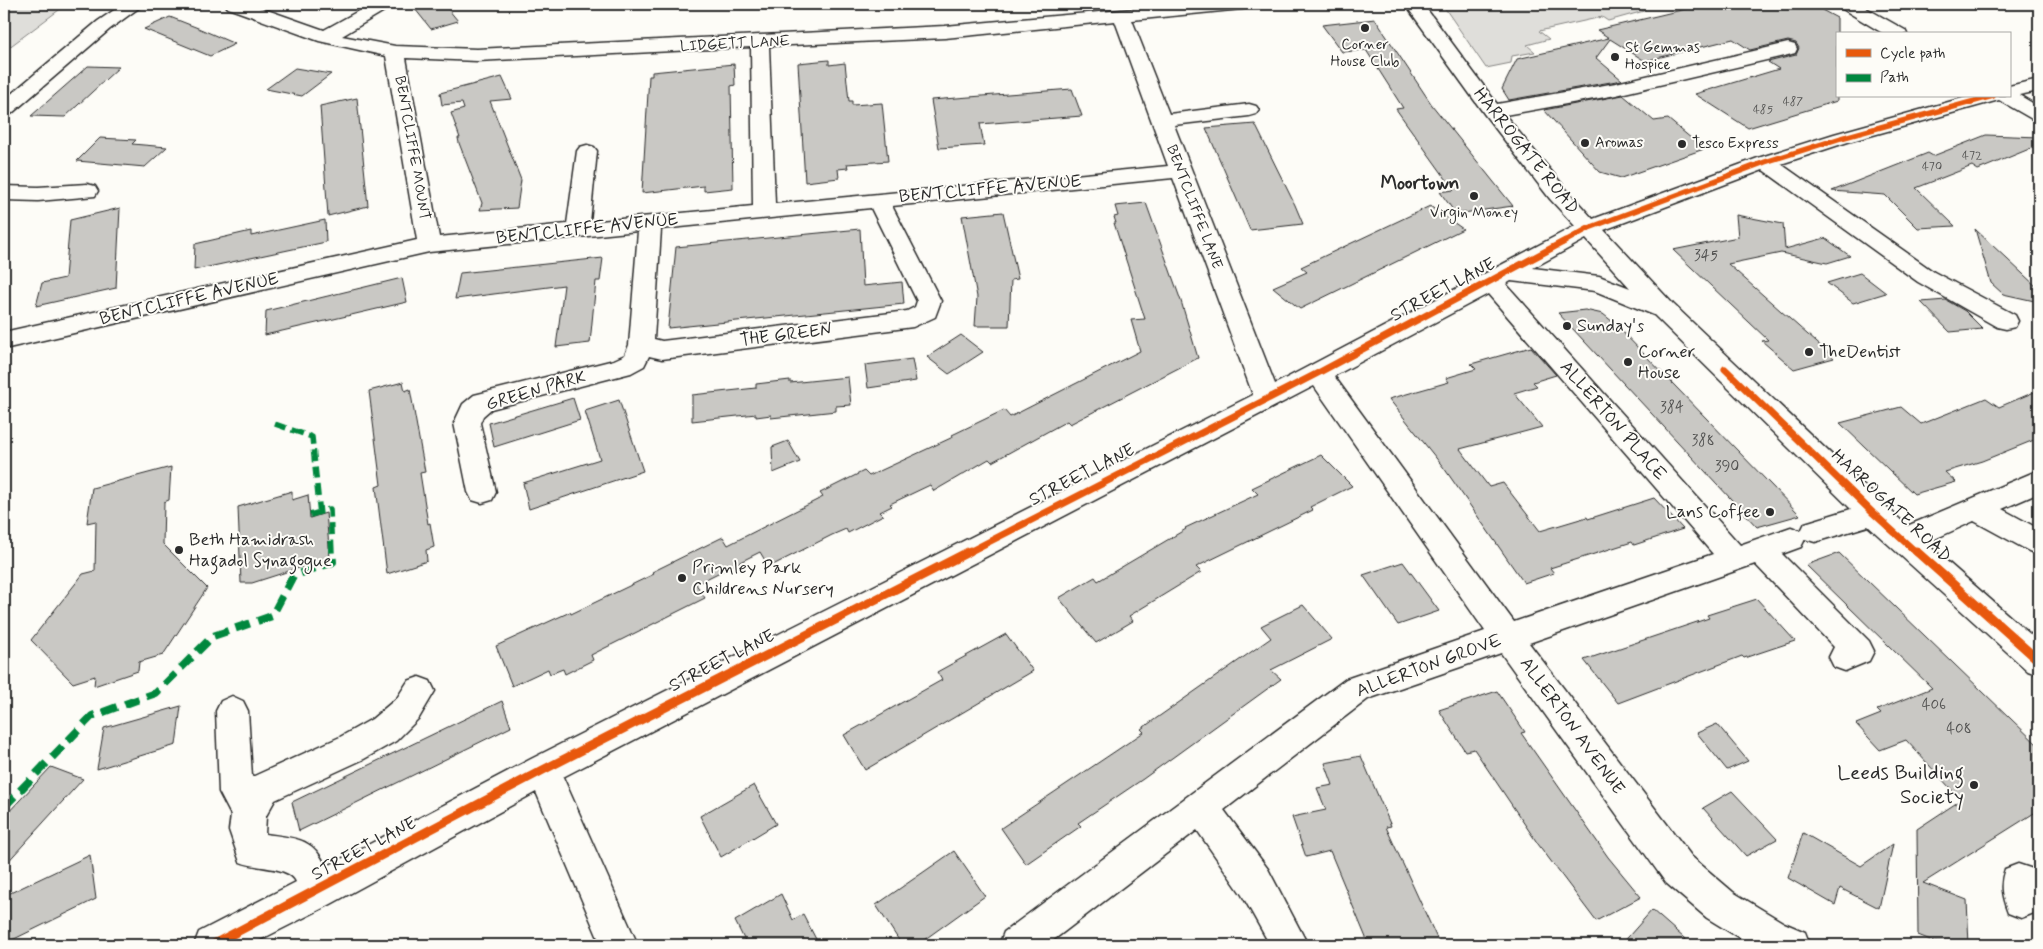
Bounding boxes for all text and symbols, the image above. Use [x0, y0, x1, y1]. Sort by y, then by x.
marker: Corner House Club [1359, 22, 1371, 34]
street label: LIDGETT LANE [680, 31, 791, 57]
legend [1836, 32, 2010, 98]
place label: Corner House Club [1331, 35, 1400, 72]
place label: St Gemmas Hospice [1625, 38, 1700, 75]
text: Cycle path [1880, 44, 1945, 64]
marker: St Gemmas Hospice [1609, 51, 1621, 63]
text: Path [1880, 68, 1909, 88]
street label: BENTCLIFFE MOUNT [389, 74, 435, 222]
street label: HARROGATE ROAD [1468, 83, 1584, 219]
house number: 487 [1783, 94, 1803, 110]
house number: 485 [1753, 102, 1773, 118]
place label: Aromas [1595, 133, 1643, 153]
place label: Tesco Express [1692, 134, 1779, 154]
marker: Aromas [1579, 137, 1591, 149]
marker: Tesco Express [1676, 138, 1688, 150]
street label: BENTCLIFFE LANE [1161, 142, 1227, 272]
house number: 472 [1962, 148, 1982, 164]
house number: 470 [1922, 159, 1942, 175]
street label: BENTCLIFFE AVENUE [898, 169, 1082, 209]
district label: Moortown [1380, 171, 1460, 196]
marker: Virgin Money [1468, 190, 1480, 202]
place label: Virgin Money [1430, 203, 1518, 224]
street label: BENTCLIFFE AVENUE [495, 207, 679, 251]
house number: 345 [1694, 246, 1718, 266]
street label: STREET LANE [1386, 252, 1500, 328]
street label: BENTCLIFFE AVENUE [97, 267, 281, 331]
place label: Sunday's [1577, 314, 1644, 338]
street label: THE GREEN [738, 317, 834, 353]
marker: Sunday's [1561, 320, 1573, 332]
place label: Corner House [1638, 340, 1696, 385]
place label: TheDentist [1819, 340, 1901, 364]
marker: TheDentist [1803, 346, 1815, 358]
street label: ALLERTON PLACE [1554, 356, 1672, 486]
marker: Corner House [1622, 356, 1634, 368]
street label: GREEN PARK [483, 365, 589, 417]
house number: 384 [1660, 398, 1684, 418]
house number: 388 [1691, 431, 1715, 451]
street label: STREET LANE [1025, 438, 1139, 512]
street label: HARROGATE ROAD [1826, 444, 1956, 568]
house number: 390 [1715, 457, 1739, 477]
place label: Lans Coffee [1666, 500, 1760, 524]
marker: Lans Coffee [1764, 506, 1776, 518]
place label: Beth Hamidrash Hagadol Synagogue [189, 528, 332, 575]
marker: Beth Hamidrash Hagadol Synagogue [173, 544, 185, 556]
place label: Primley Park Childrens Nursery [692, 556, 834, 601]
marker: Primley Park Childrens Nursery [676, 572, 688, 584]
street label: STREET LANE [665, 624, 779, 698]
street label: ALLERTON GROVE [1353, 628, 1505, 703]
street label: ALLERTON AVENUE [1514, 652, 1630, 800]
house number: 406 [1922, 695, 1946, 715]
house number: 408 [1946, 719, 1972, 739]
place label: Leeds Building Society [1837, 759, 1964, 811]
marker: Leeds Building Society [1968, 779, 1980, 791]
street label: STREET LANE [307, 811, 421, 887]

